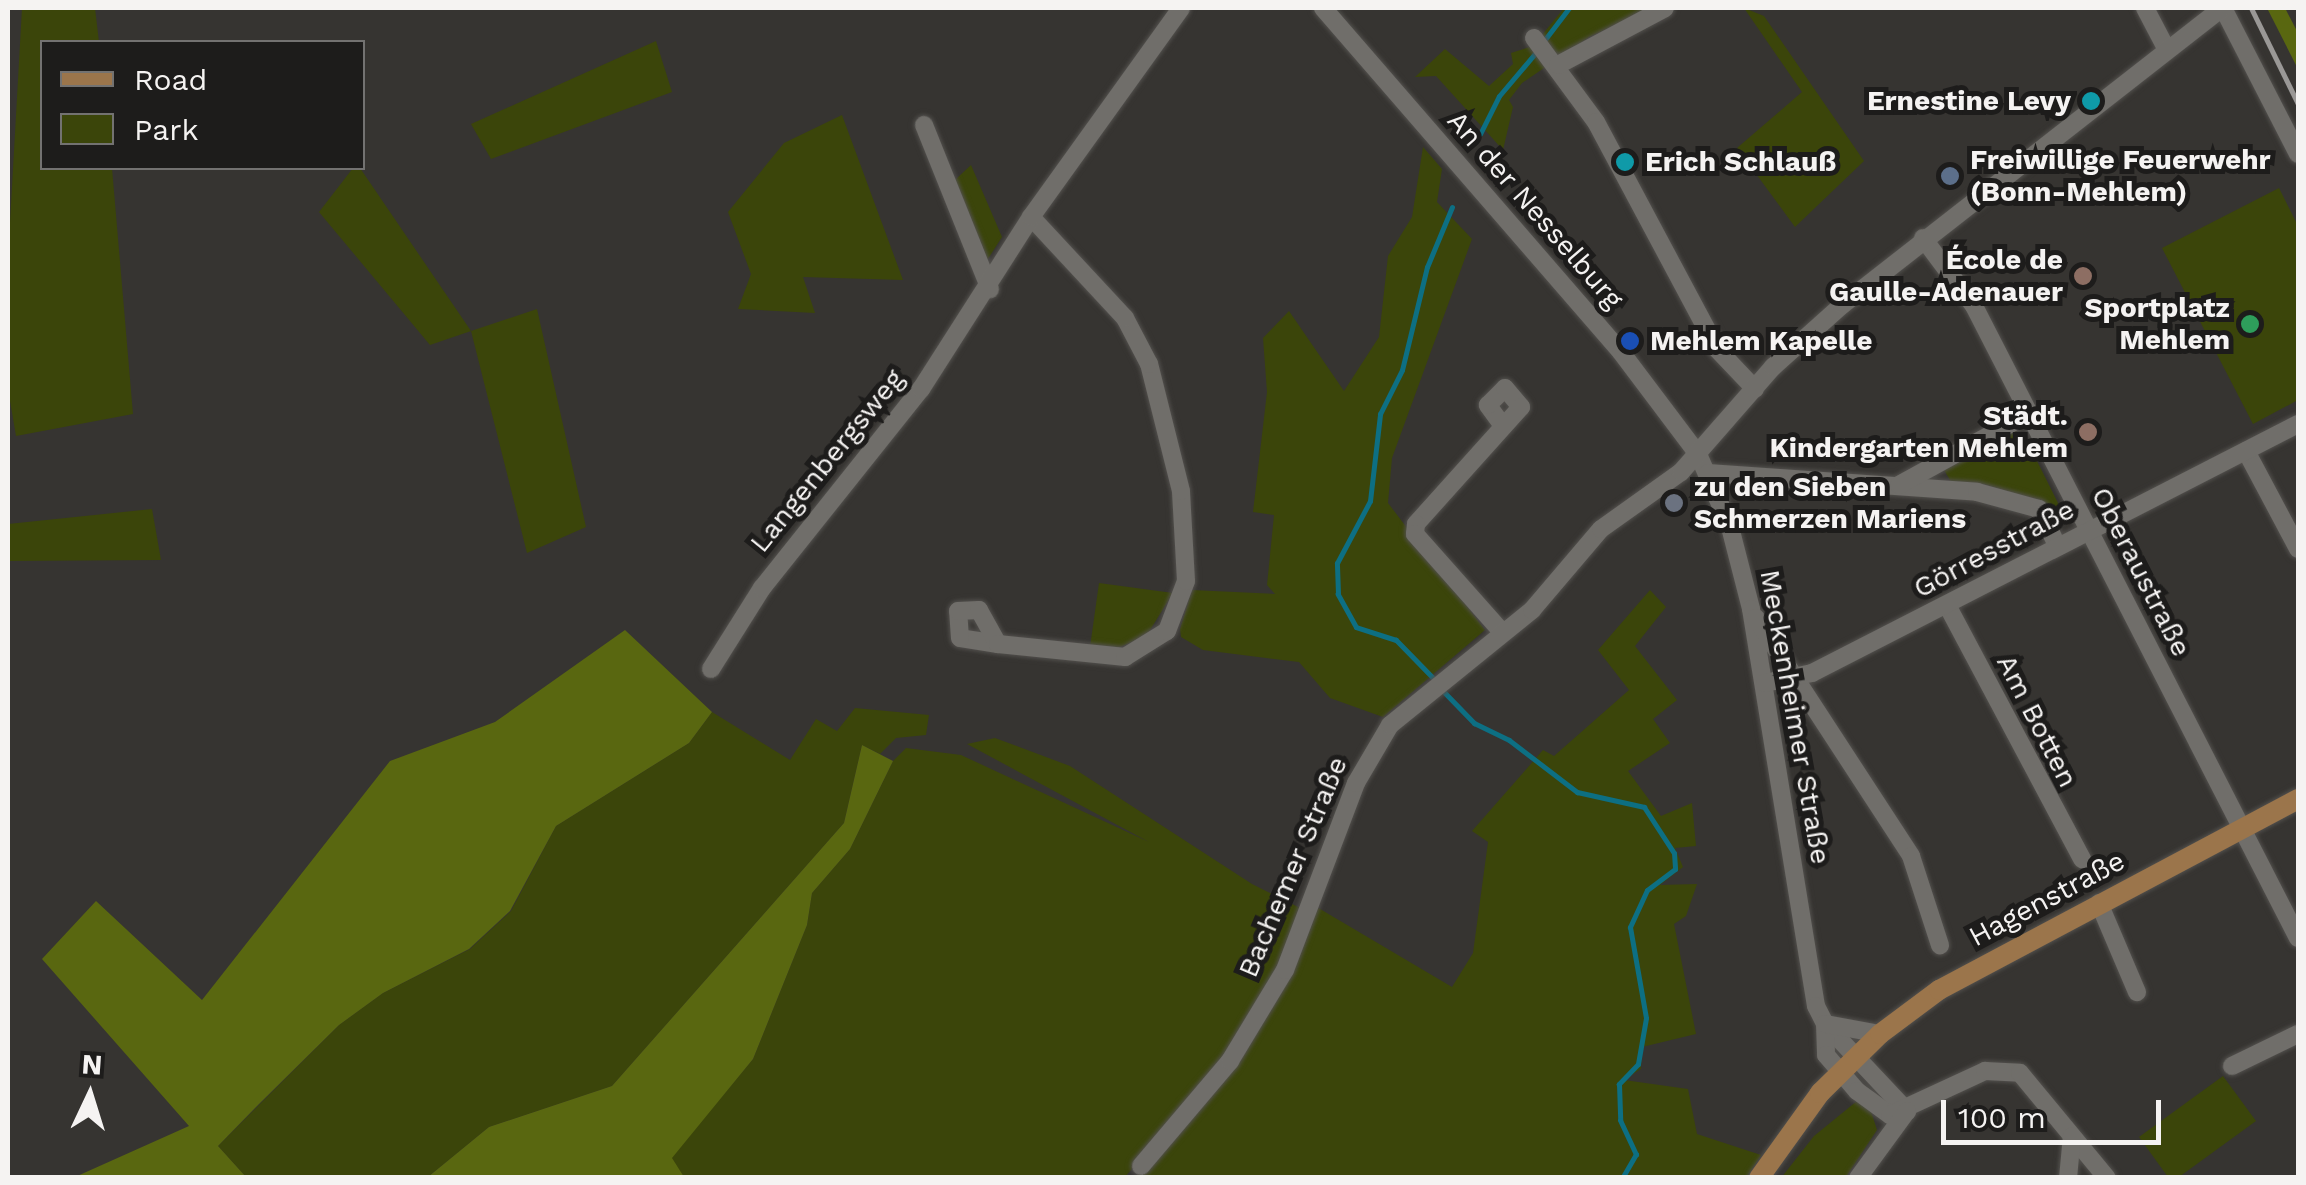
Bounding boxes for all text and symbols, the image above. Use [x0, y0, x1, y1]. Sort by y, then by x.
legend [40, 40, 365, 170]
text: Road [134, 62, 207, 97]
place label: Ernestine Levy [1867, 84, 2071, 118]
marker: Ernestine Levy [2080, 90, 2102, 112]
street label: An der Nesselburg [1440, 104, 1630, 316]
text: Park [134, 112, 199, 147]
place label: Freiwillige Feuerwehr (Bonn-Mehlem) [1970, 143, 2271, 209]
place label: Erich Schlauß [1645, 145, 1836, 179]
marker: Erich Schlauß [1614, 151, 1636, 173]
marker: Freiwillige Feuerwehr (Bonn-Mehlem) [1939, 165, 1961, 187]
place label: École de Gaulle-Adenauer [1829, 243, 2063, 309]
marker: École de Gaulle-Adenauer [2072, 265, 2094, 287]
place label: Sportplatz Mehlem [2084, 291, 2230, 357]
marker: Sportplatz Mehlem [2239, 313, 2261, 335]
place label: Mehlem Kapelle [1650, 324, 1872, 358]
marker: Mehlem Kapelle [1619, 330, 1641, 352]
street label: Langenbergsweg [743, 363, 911, 559]
place label: Städt. Kindergarten Mehlem [1769, 399, 2068, 465]
marker: Städt. Kindergarten Mehlem [2077, 421, 2099, 443]
place label: zu den Sieben Schmerzen Mariens [1694, 470, 1966, 536]
street label: Oberaustraße [2084, 482, 2198, 662]
marker: zu den Sieben Schmerzen Mariens [1663, 492, 1685, 514]
street label: Görresstraße [1908, 493, 2080, 605]
street label: Meckenheimer Straße [1752, 567, 1838, 867]
street label: Am Botten [1989, 649, 2085, 793]
street label: Bachemer Straße [1231, 751, 1355, 983]
street label: Hagenstraße [1963, 844, 2131, 954]
north arrow [40, 1045, 140, 1145]
text: N [81, 1047, 104, 1082]
scale bar [1946, 1080, 2166, 1142]
text: 100 m [1958, 1100, 2046, 1135]

